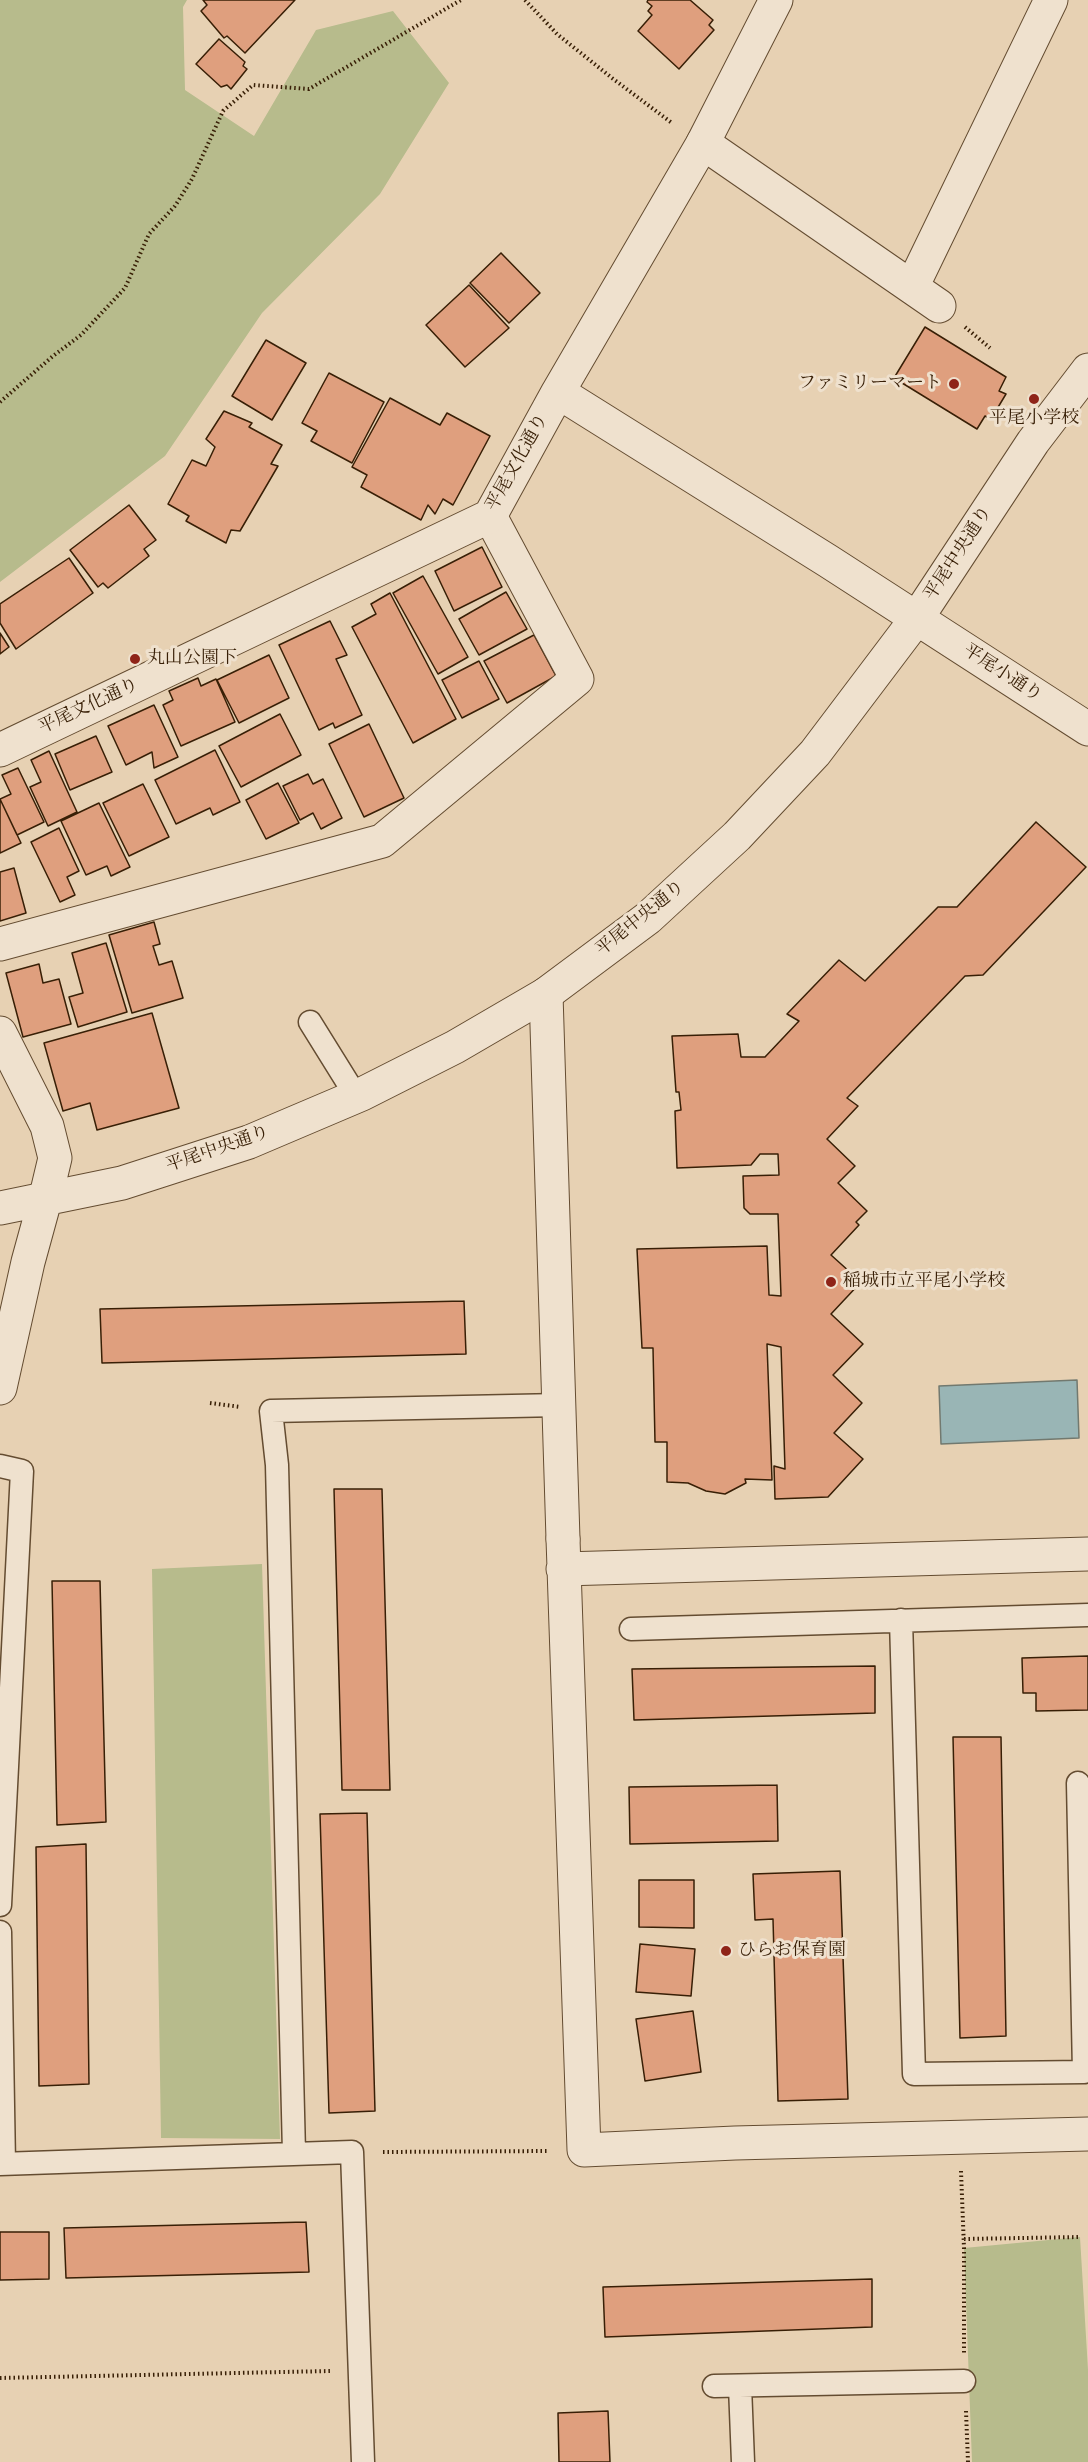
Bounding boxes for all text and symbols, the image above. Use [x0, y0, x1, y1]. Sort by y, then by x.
place label: ファミリーマート [798, 373, 942, 395]
marker: ファミリーマート [947, 377, 961, 391]
marker: 平尾小学校 [1027, 392, 1041, 406]
place label: 平尾小学校 [989, 408, 1079, 430]
street label: 平尾文化通り [482, 411, 554, 515]
street label: 平尾中央通り [921, 503, 997, 605]
street label: 平尾小通り [958, 640, 1046, 708]
place label: 丸山公園下 [147, 648, 237, 670]
marker: 丸山公園下 [128, 652, 142, 666]
street label: 平尾文化通り [35, 674, 143, 740]
street label: 平尾中央通り [592, 877, 690, 961]
street label: 平尾中央通り [163, 1122, 273, 1178]
place label: 稲城市立平尾小学校 [843, 1271, 1005, 1293]
marker: 稲城市立平尾小学校 [824, 1275, 838, 1289]
place label: ひらお保育園 [738, 1940, 846, 1962]
marker: ひらお保育園 [719, 1944, 733, 1958]

